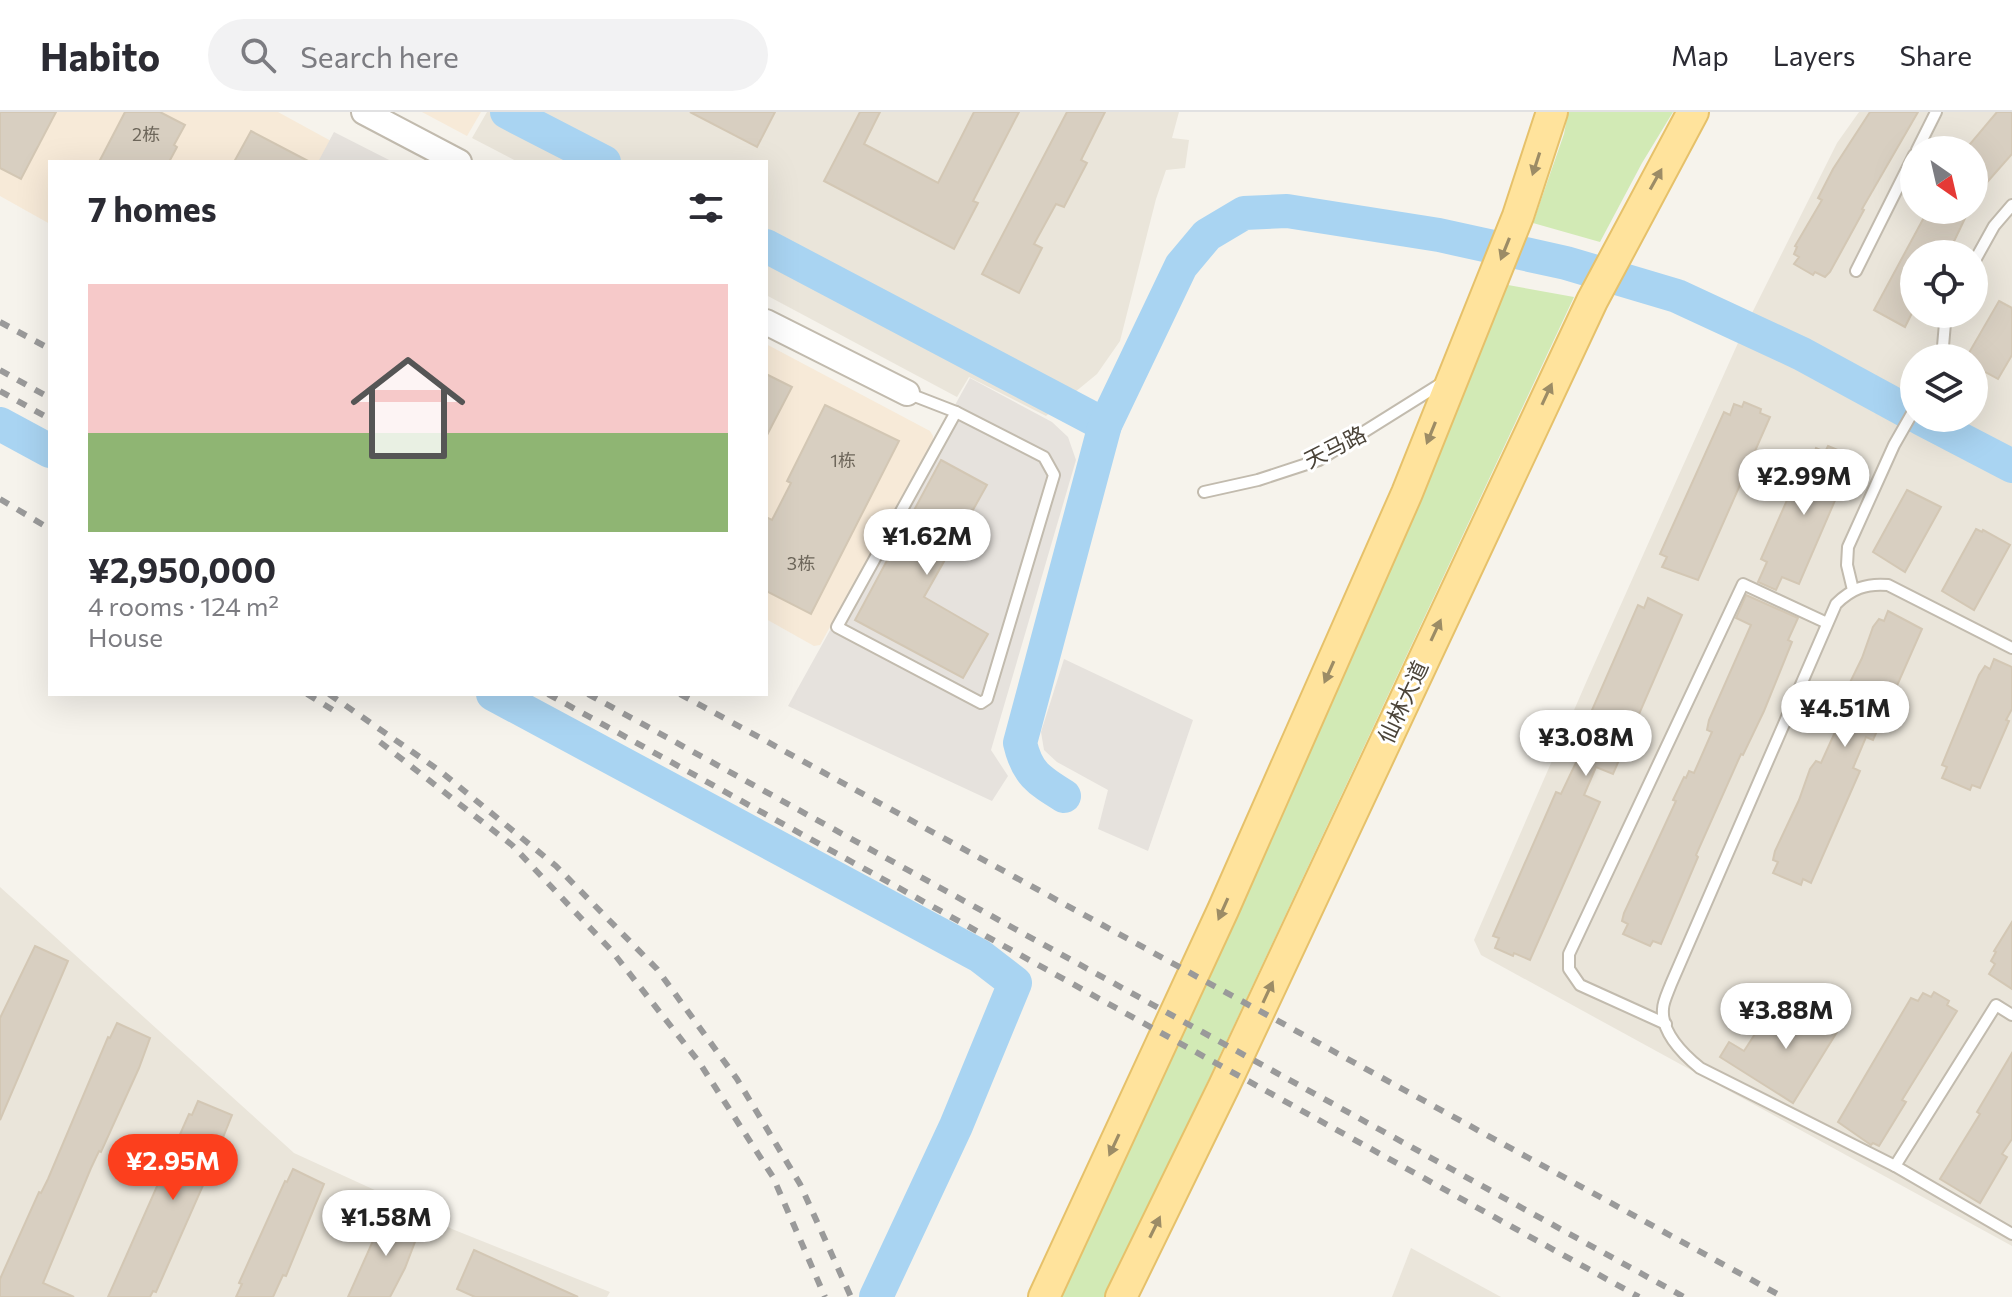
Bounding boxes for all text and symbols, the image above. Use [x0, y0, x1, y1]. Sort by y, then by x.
search box [208, 19, 768, 91]
text: Habito [40, 32, 160, 79]
icon: search [236, 33, 280, 77]
text: Search here [300, 37, 459, 74]
text: Map [1671, 38, 1729, 72]
text: Layers [1773, 38, 1855, 72]
text: Share [1899, 38, 1972, 72]
house number: 2栋 [132, 123, 160, 145]
north arrow [1900, 136, 1988, 224]
map controls [1900, 136, 1988, 432]
one-way arrow [1529, 152, 1541, 176]
one-way arrow [1649, 168, 1663, 190]
icon: filters [684, 186, 728, 230]
text: 7 homes [88, 187, 217, 229]
one-way arrow [1498, 237, 1511, 261]
button: locate [1900, 240, 1988, 328]
icon: home [336, 336, 480, 480]
button: layers [1900, 344, 1988, 432]
one-way arrow [1540, 383, 1554, 406]
street label: 天马路 [1299, 420, 1370, 474]
one-way arrow [1424, 421, 1437, 445]
house number: 1栋 [830, 449, 856, 471]
pin: ¥2.99M [1739, 449, 1869, 517]
text: ¥2.99M [1756, 459, 1852, 490]
pin: ¥1.62M [862, 509, 992, 577]
text: ¥1.62M [882, 519, 972, 550]
text: ¥2,950,000 [88, 548, 276, 590]
house number: 3栋 [787, 552, 815, 574]
text: 4 rooms · 124 m² [88, 590, 279, 621]
one-way arrow [1430, 618, 1443, 641]
text: House [88, 621, 163, 652]
street label: 仙林大道 [1372, 656, 1433, 747]
one-way arrow [1322, 660, 1335, 684]
pin: ¥4.51M [1780, 681, 1910, 749]
text: ¥4.51M [1799, 691, 1891, 722]
pin: ¥3.08M [1521, 710, 1651, 778]
text: ¥3.08M [1538, 720, 1634, 751]
one-way arrow [1216, 898, 1230, 921]
one-way arrow [1261, 981, 1275, 1004]
pin: ¥3.88M [1721, 983, 1851, 1051]
text: ¥3.88M [1738, 993, 1834, 1024]
pin: ¥2.95M [108, 1134, 238, 1202]
one-way arrow [1107, 1134, 1121, 1157]
text: ¥2.95M [126, 1144, 220, 1175]
pin: ¥1.58M [321, 1190, 451, 1258]
text: ¥1.58M [340, 1200, 432, 1231]
one-way arrow [1148, 1215, 1162, 1238]

